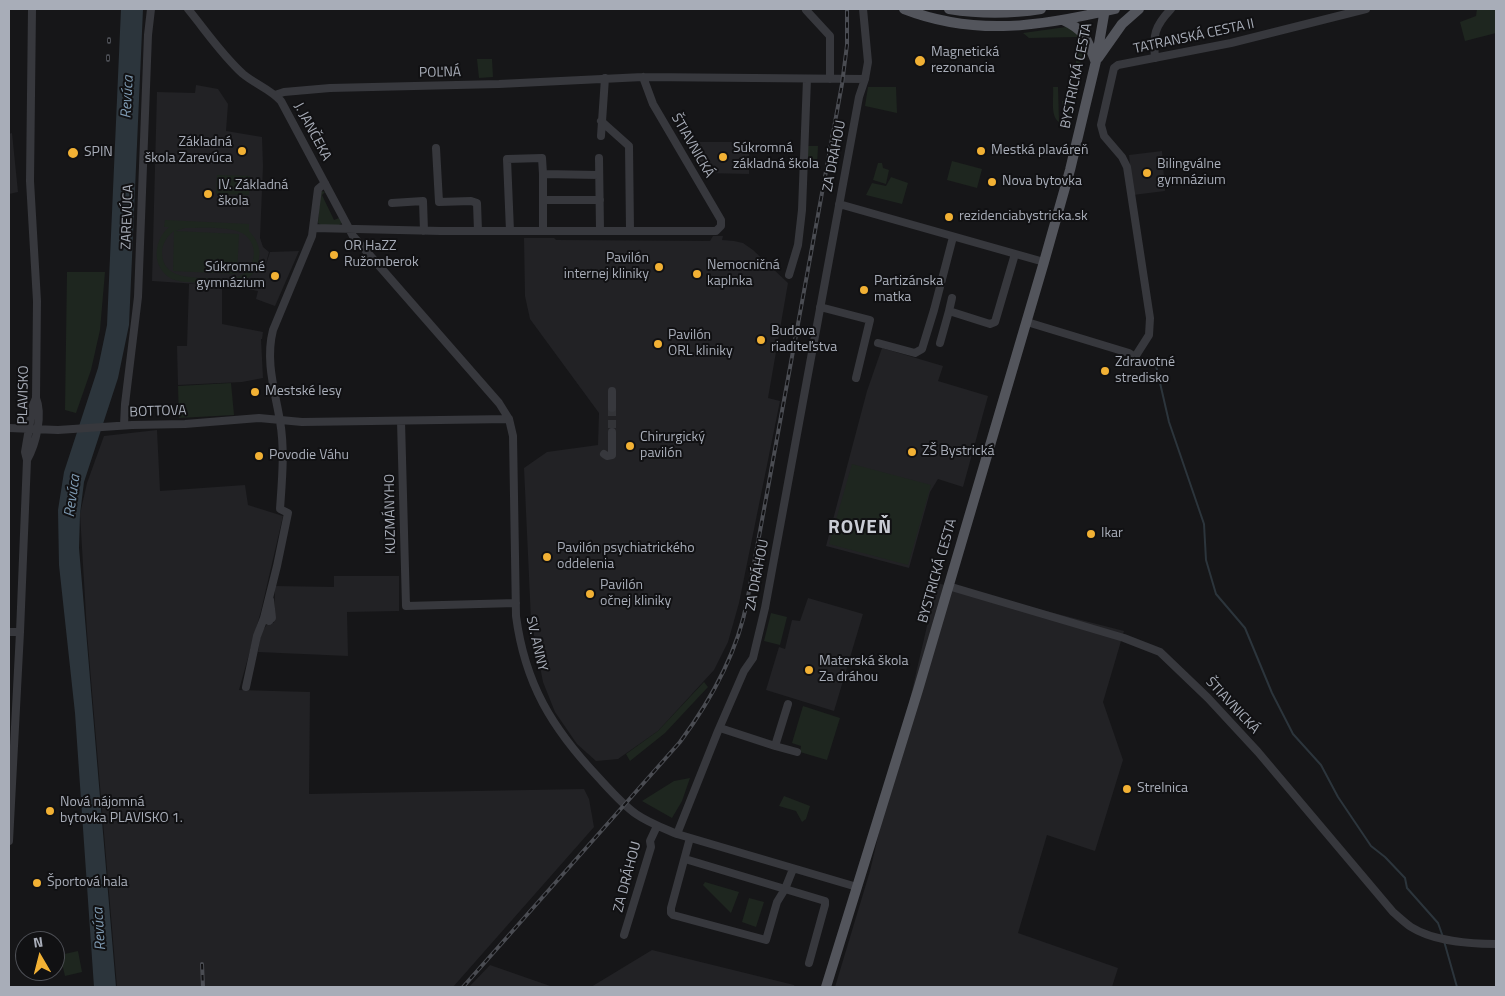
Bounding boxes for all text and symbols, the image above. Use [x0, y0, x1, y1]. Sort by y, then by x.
street label: TATRANSKÁ CESTA II [1132, 16, 1256, 58]
street label: BYSTRICKÁ CESTA [1058, 22, 1096, 130]
place label: Magnetická rezonancia [931, 45, 999, 78]
marker: Magnetická rezonancia [913, 54, 927, 68]
street label: POĽNÁ [419, 64, 461, 82]
water label: Revúca [118, 75, 138, 119]
street label: J. JANČEKA [290, 100, 334, 164]
street label: ŠTIAVNICKÁ [667, 111, 717, 181]
street label: ZA DRÁHOU [820, 119, 850, 193]
place label: Základná škola Zarevúca [145, 135, 232, 168]
place label: Súkromná základná škola [733, 141, 819, 174]
place label: Mestká plaváreň [991, 143, 1088, 159]
place label: SPIN [84, 145, 113, 161]
marker: Základná škola Zarevúca [236, 145, 248, 157]
marker: Mestká plaváreň [975, 145, 987, 157]
marker: SPIN [66, 146, 80, 160]
marker: Súkromná základná škola [717, 151, 729, 163]
place label: Bilingválne gymnázium [1157, 157, 1226, 190]
marker: Bilingválne gymnázium [1141, 167, 1153, 179]
place label: Nova bytovka [1002, 174, 1082, 190]
marker: Nova bytovka [986, 176, 998, 188]
place label: IV. Základná škola [218, 178, 288, 210]
street label: ZAREVÚCA [118, 184, 138, 250]
marker: IV. Základná škola [202, 188, 214, 200]
place label: rezidenciabystricka.sk [959, 209, 1088, 225]
marker: rezidenciabystricka.sk [943, 211, 955, 223]
place label: OR HaZZ Ružomberok [344, 239, 419, 272]
marker: OR HaZZ Ružomberok [328, 249, 340, 261]
place label: Pavilón internej kliniky [564, 251, 649, 284]
place label: Nemocničná kaplnka [707, 258, 780, 290]
place label: Súkromné gymnázium [196, 260, 265, 292]
marker: Pavilón internej kliniky [653, 261, 665, 273]
marker: Nemocničná kaplnka [691, 268, 703, 280]
marker: Súkromné gymnázium [269, 270, 281, 282]
place label: Partizánska matka [874, 274, 943, 306]
marker: Partizánska matka [858, 284, 870, 296]
place label: Budova riaditeľstva [771, 324, 837, 357]
place label: Pavilón ORL kliniky [668, 328, 733, 361]
marker: Budova riaditeľstva [755, 334, 767, 346]
marker: Pavilón ORL kliniky [652, 338, 664, 350]
place label: Zdravotné stredisko [1115, 355, 1175, 388]
street label: PLAVISKO [15, 365, 33, 425]
marker: Zdravotné stredisko [1099, 365, 1111, 377]
place label: Mestské lesy [265, 384, 342, 400]
marker: Mestské lesy [249, 386, 261, 398]
street label: BOTTOVA [129, 403, 187, 421]
place label: Chirurgický pavilón [640, 430, 705, 462]
marker: Chirurgický pavilón [624, 440, 636, 452]
place label: ZŠ Bystrická [922, 444, 995, 460]
marker: ZŠ Bystrická [906, 446, 918, 458]
place label: Povodie Váhu [269, 448, 349, 464]
marker: Povodie Váhu [253, 450, 265, 462]
water label: Revúca [61, 473, 85, 519]
street label: KUZMÁNYHO [382, 474, 400, 554]
district label: ROVEŇ [827, 517, 893, 539]
street label: BYSTRICKÁ CESTA [915, 517, 961, 625]
place label: Ikar [1101, 526, 1123, 542]
marker: Ikar [1085, 528, 1097, 540]
street label: ZA DRÁHOU [743, 538, 773, 612]
place label: Pavilón psychiatrického oddelenia [557, 541, 695, 574]
marker: Pavilón psychiatrického oddelenia [541, 551, 553, 563]
place label: Pavilón očnej kliniky [600, 578, 671, 610]
marker: Pavilón očnej kliniky [584, 588, 596, 600]
street label: SV. ANNY [522, 615, 550, 673]
place label: Materská škola Za dráhou [819, 654, 909, 686]
marker: Materská škola Za dráhou [803, 664, 815, 676]
street label: ŠTIAVNICKÁ [1202, 674, 1262, 738]
place label: Strelnica [1137, 781, 1188, 797]
marker: Strelnica [1121, 783, 1133, 795]
place label: Nová nájomná bytovka PLAVISKO 1. [60, 795, 183, 828]
marker: Nová nájomná bytovka PLAVISKO 1. [44, 805, 56, 817]
street label: ZA DRÁHOU [610, 840, 646, 914]
place label: Športová hala [47, 875, 128, 891]
marker: Športová hala [31, 877, 43, 889]
water label: Revúca [90, 907, 110, 951]
north arrow [15, 931, 65, 981]
text: N [32, 931, 44, 953]

